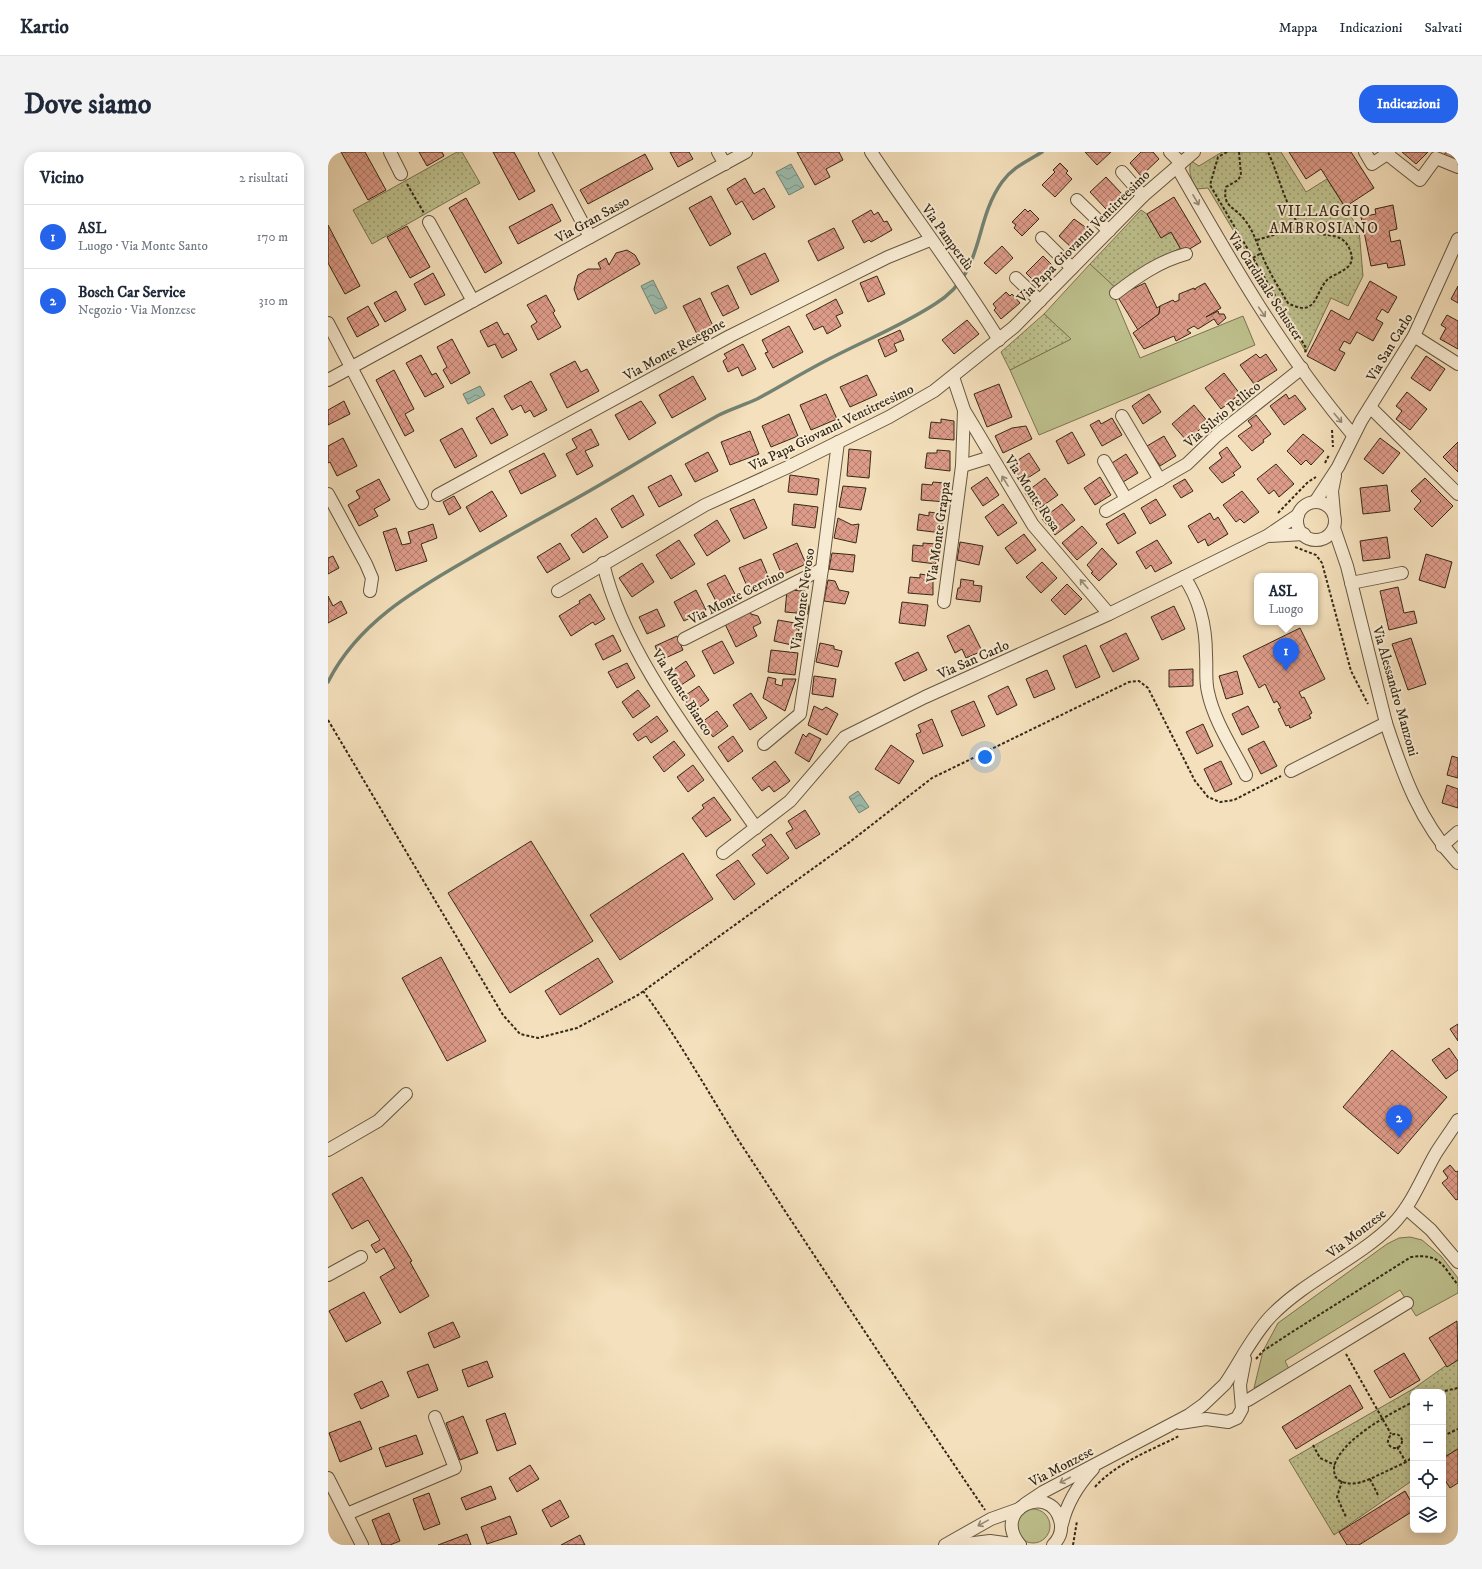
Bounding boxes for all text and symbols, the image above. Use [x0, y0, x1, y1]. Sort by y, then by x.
text: Kartio [20, 16, 69, 39]
text: Mappa [1279, 19, 1317, 37]
text: Indicazioni [1339, 19, 1402, 37]
text: Salvati [1424, 19, 1462, 37]
button: Indicazioni [1359, 85, 1458, 123]
text: Dove siamo [24, 87, 151, 122]
street label: Via Papa Giovanni Ventitreesimo [1013, 166, 1154, 308]
text: Vicino [40, 167, 84, 189]
text: 2 risultati [239, 170, 288, 186]
street label: Via Gran Sasso [551, 192, 633, 248]
one-way arrow [1193, 194, 1201, 206]
street label: Via Pamperdù [916, 200, 977, 274]
district label: VILLAGGIO AMBROSIANO [1269, 202, 1379, 238]
text: ASL [78, 219, 106, 238]
street label: Via Cardinale Schuster [1223, 228, 1307, 345]
text: 1 [51, 229, 55, 245]
text: 170 m [257, 229, 288, 245]
text: Luogo · Via Monte Santo [78, 238, 208, 254]
text: Bosch Car Service [78, 283, 186, 302]
text: 2 [50, 293, 56, 309]
text: 310 m [259, 293, 288, 309]
text: Negozio · Via Monzese [78, 302, 196, 318]
one-way arrow [1258, 307, 1266, 318]
street label: Via San Carlo [1362, 310, 1417, 386]
street label: Via Monte Resegone [620, 314, 729, 386]
street label: Via Silvio Pellico [1180, 377, 1265, 453]
street label: Via Papa Giovanni Ventitreesimo [745, 380, 917, 476]
one-way arrow [1334, 412, 1343, 423]
street label: Via Monte Rosa [1000, 451, 1064, 535]
one-way arrow [1001, 475, 1009, 487]
street label: Via Monte Grappa [923, 480, 955, 585]
street label: Via Monte Nevoso [787, 547, 819, 652]
street label: Via Monte Cervino [684, 565, 788, 629]
popup [1254, 573, 1318, 625]
one-way arrow [1079, 579, 1088, 590]
text: ASL [1269, 582, 1297, 601]
text: Luogo [1269, 601, 1303, 617]
street label: Via Alessandro Manzoni [1368, 623, 1422, 759]
street label: Via San Carlo [934, 636, 1012, 684]
pin: 1 [1273, 638, 1299, 671]
street label: Via Monte Bianco [647, 645, 717, 739]
your location [975, 747, 995, 767]
pin: 2 [1386, 1105, 1412, 1138]
street label: Via Monzese [1323, 1205, 1390, 1263]
map controls [1410, 1389, 1446, 1533]
button: + [1410, 1389, 1446, 1425]
button: − [1410, 1425, 1446, 1461]
street label: Via Monzese [1025, 1442, 1097, 1492]
button: locate [1410, 1461, 1446, 1497]
one-way arrow [1059, 1477, 1071, 1485]
button: layers [1410, 1497, 1446, 1533]
one-way arrow [977, 1520, 989, 1528]

